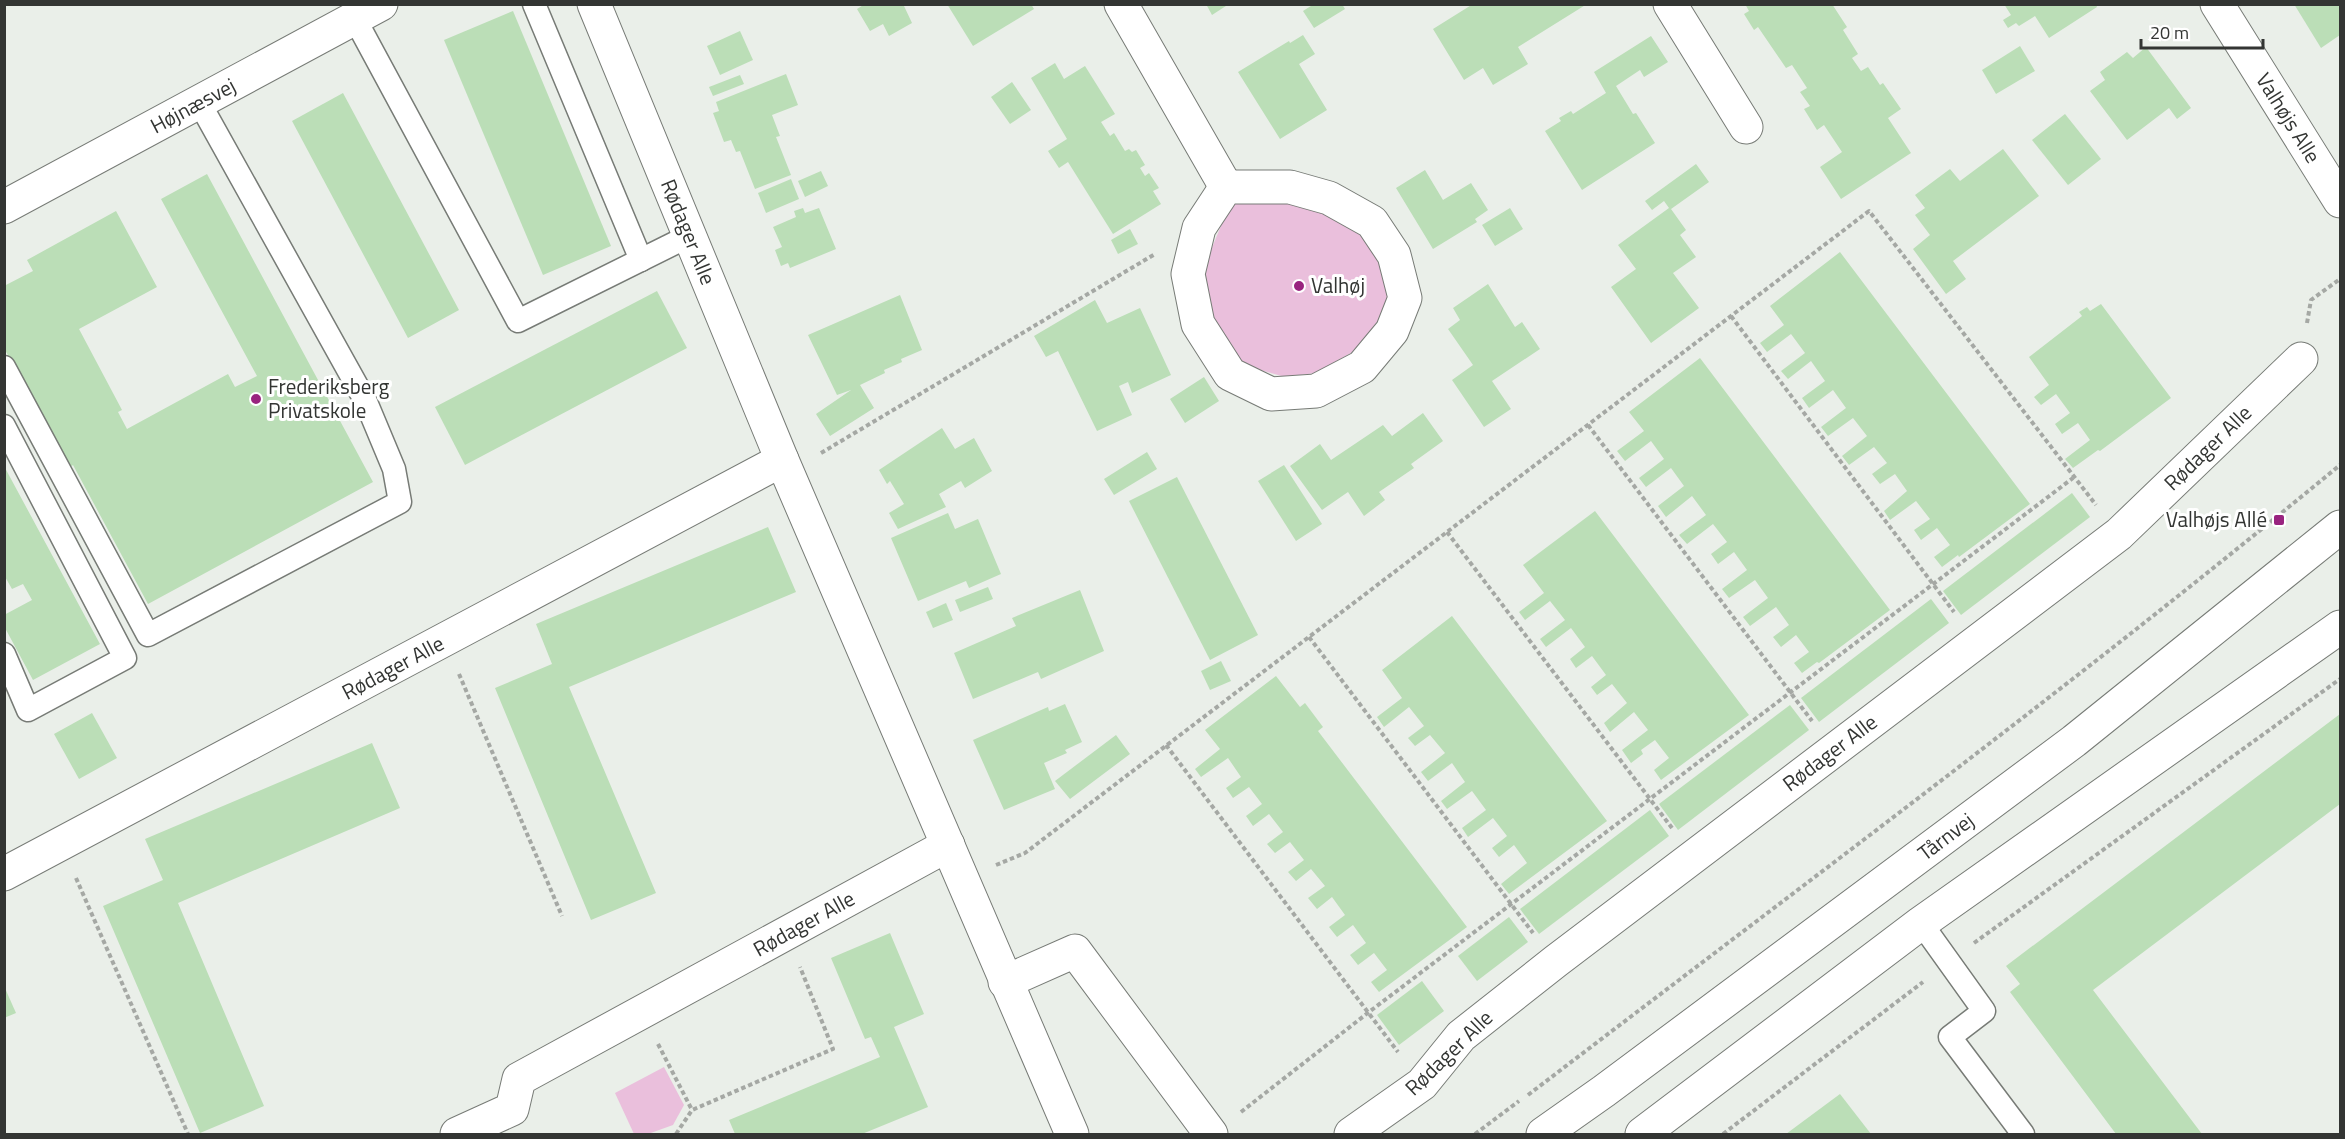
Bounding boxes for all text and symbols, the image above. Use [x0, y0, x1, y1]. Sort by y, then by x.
scale bar [2141, 12, 2262, 50]
text: 20 m [2150, 19, 2189, 46]
street label: Valhøjs Alle [2248, 66, 2329, 169]
street label: Højnæsvej [144, 69, 241, 141]
street label: Rødager Alle [653, 174, 725, 289]
place label: Valhøj [1311, 269, 1365, 301]
marker: Valhøj [1292, 279, 1306, 293]
place label: Frederiksberg Privatskole [268, 370, 389, 426]
marker: Frederiksberg Privatskole [249, 392, 263, 406]
street label: Rødager Alle [2156, 397, 2259, 498]
place label: Valhøjs Allé [2166, 503, 2267, 535]
marker: Valhøjs Allé [2272, 513, 2286, 527]
street label: Rødager Alle [336, 627, 449, 707]
street label: Rødager Alle [1775, 706, 1884, 799]
street label: Tårnvej [1911, 804, 1980, 868]
street label: Rødager Alle [747, 882, 860, 964]
street label: Rødager Alle [1397, 1002, 1500, 1103]

